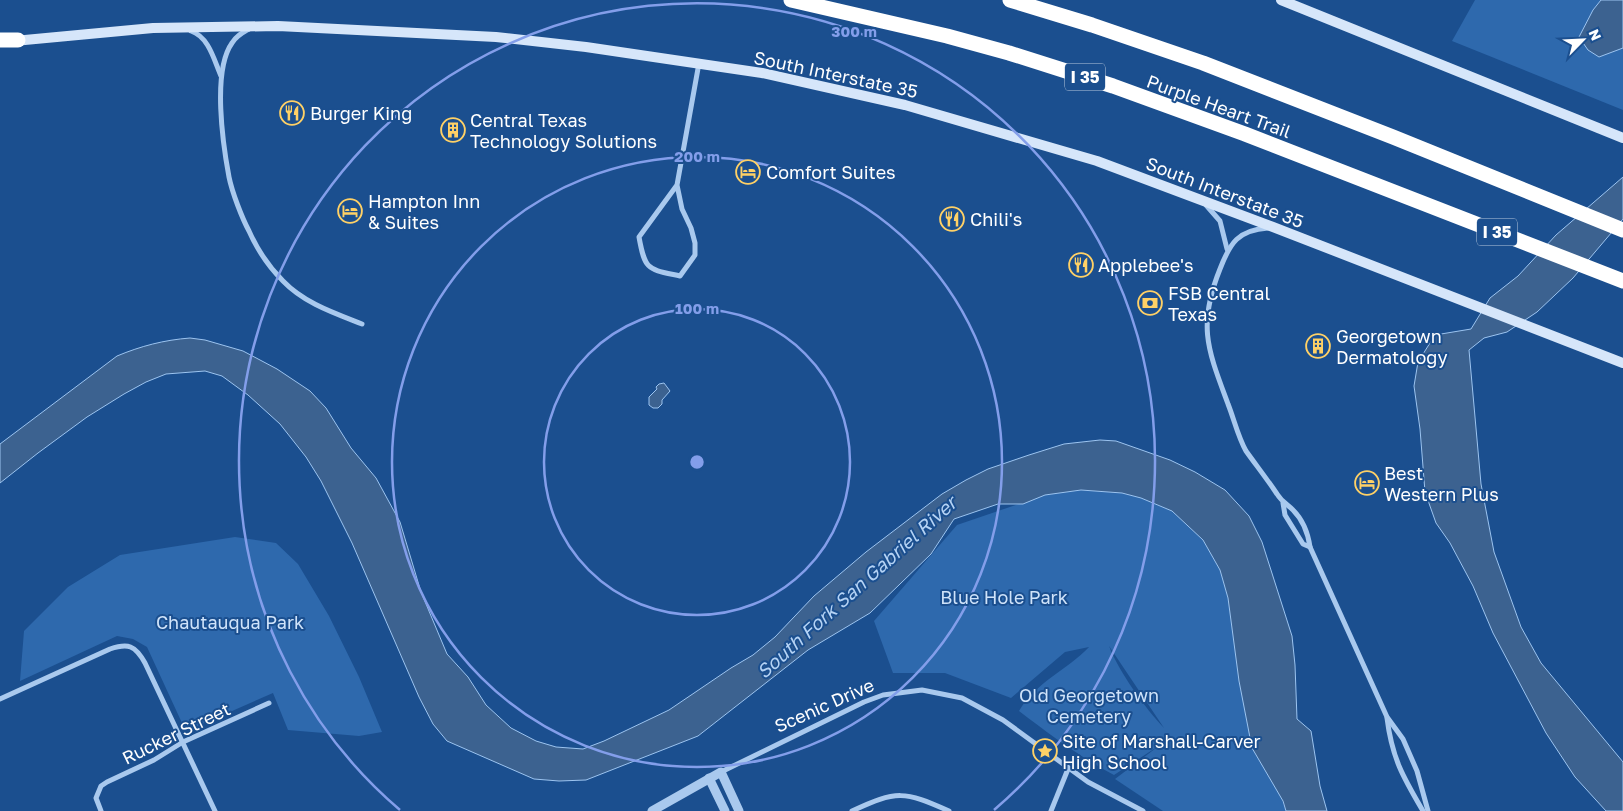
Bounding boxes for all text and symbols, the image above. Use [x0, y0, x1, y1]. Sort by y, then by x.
north arrow [1558, 15, 1608, 65]
text: 300 m [831, 22, 877, 40]
text: N [1585, 26, 1605, 43]
street label: South Interstate 35 [752, 46, 920, 102]
road number: I 35 [1065, 64, 1105, 90]
street label: Purple Heart Trail [1144, 70, 1294, 142]
restaurant icon: Burger King [279, 100, 305, 126]
place label: Burger King [310, 102, 412, 124]
place label: Central Texas Technology Solutions [470, 109, 657, 152]
building icon: Central Texas Technology Solutions [440, 117, 466, 143]
text: 200 m [674, 147, 720, 165]
street label: South Interstate 35 [1143, 152, 1307, 232]
hotel icon: Comfort Suites [735, 159, 761, 185]
place label: Comfort Suites [766, 161, 896, 183]
place label: Hampton Inn & Suites [368, 190, 480, 233]
hotel icon: Hampton Inn & Suites [337, 198, 363, 224]
restaurant icon: Chili's [939, 206, 965, 232]
place label: Chili's [970, 208, 1022, 230]
road number: I 35 [1477, 218, 1517, 246]
restaurant icon: Applebee's [1068, 252, 1094, 278]
place label: Applebee's [1098, 254, 1194, 276]
place label: FSB Central Texas [1168, 282, 1270, 325]
bank icon: FSB Central Texas [1137, 290, 1163, 316]
text: 100 m [675, 299, 719, 317]
place label: Georgetown Dermatology [1336, 325, 1448, 368]
building icon: Georgetown Dermatology [1305, 333, 1331, 359]
centre of rings [688, 453, 706, 471]
place label: Best Western Plus [1384, 462, 1499, 505]
hotel icon: Best Western Plus [1354, 470, 1380, 496]
water label: South Fork San Gabriel River [751, 490, 962, 683]
park label: Blue Hole Park [940, 586, 1068, 608]
park label: Chautauqua Park [156, 611, 304, 633]
street label: Scenic Drive [771, 673, 877, 737]
park label: Old Georgetown Cemetery [1019, 684, 1159, 727]
street label: Rucker Street [118, 697, 234, 769]
place label: Site of Marshall-Carver High School [1062, 730, 1260, 773]
place icon: Site of Marshall-Carver High School [1032, 738, 1058, 764]

